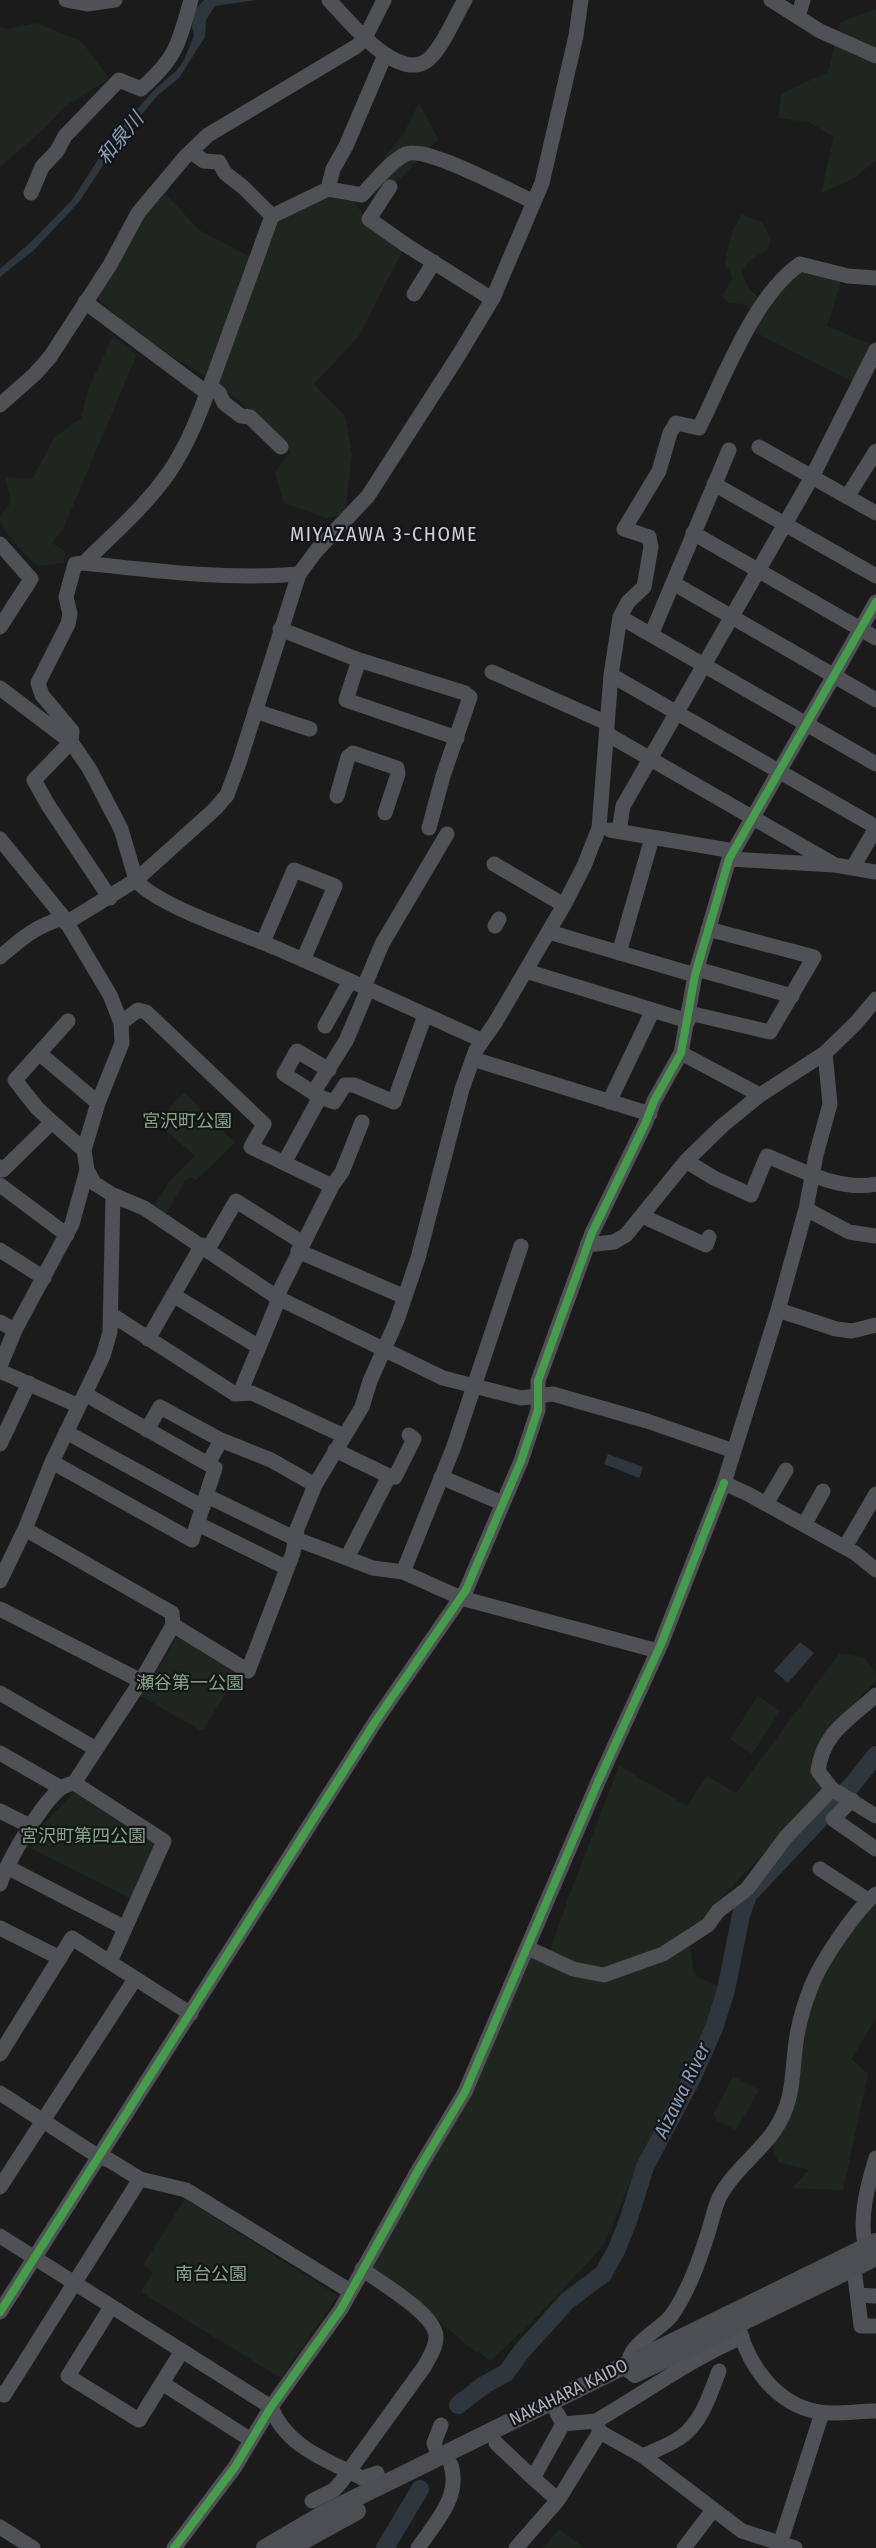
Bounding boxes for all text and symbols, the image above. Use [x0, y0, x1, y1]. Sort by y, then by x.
water label: 和泉川 [93, 108, 149, 170]
district label: MIYAZAWA 3-CHOME [290, 523, 478, 547]
park label: 宮沢町公園 [142, 1111, 232, 1133]
park label: 瀬谷第一公園 [136, 1673, 244, 1695]
park label: 宮沢町第四公園 [20, 1826, 146, 1848]
water label: Aizawa River [650, 2040, 716, 2142]
park label: 南台公園 [175, 2264, 247, 2286]
street label: NAKAHARA KAIDO [506, 2355, 632, 2431]

